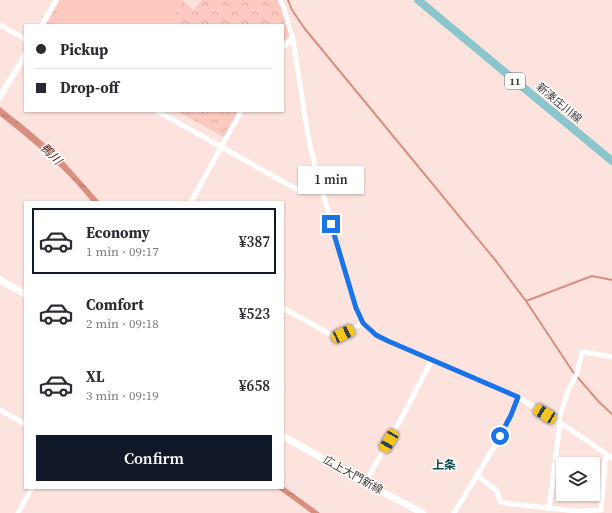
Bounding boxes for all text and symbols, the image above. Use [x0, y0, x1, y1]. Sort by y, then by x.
text: Pickup [60, 39, 108, 60]
road number: 11 [505, 73, 525, 89]
text: Drop-off [60, 77, 119, 98]
street label: 新湊庄川線 [533, 80, 585, 126]
water label: 鴨川 [37, 140, 67, 170]
callout: 1 min [298, 166, 364, 194]
text: 1 min [314, 171, 348, 188]
route end [322, 215, 340, 233]
text: Economy [86, 222, 150, 243]
icon: car [38, 223, 74, 259]
text: ¥387 [239, 231, 270, 252]
text: 1 min · 09:17 [86, 243, 159, 260]
text: Comfort [86, 294, 144, 315]
icon: car [38, 295, 74, 331]
text: ¥523 [239, 303, 270, 324]
text: 2 min · 09:18 [86, 315, 159, 332]
car [330, 323, 356, 345]
text: XL [86, 366, 105, 387]
icon: car [38, 367, 74, 403]
text: ¥658 [239, 375, 270, 396]
text: 3 min · 09:19 [86, 387, 159, 404]
car [532, 403, 558, 425]
route start [491, 427, 509, 445]
car [378, 428, 400, 454]
button: Confirm [36, 435, 272, 481]
street label: 広上大門新線 [321, 452, 385, 498]
district label: 上条 [432, 457, 456, 473]
map controls [556, 457, 600, 501]
button: layers [556, 457, 600, 501]

